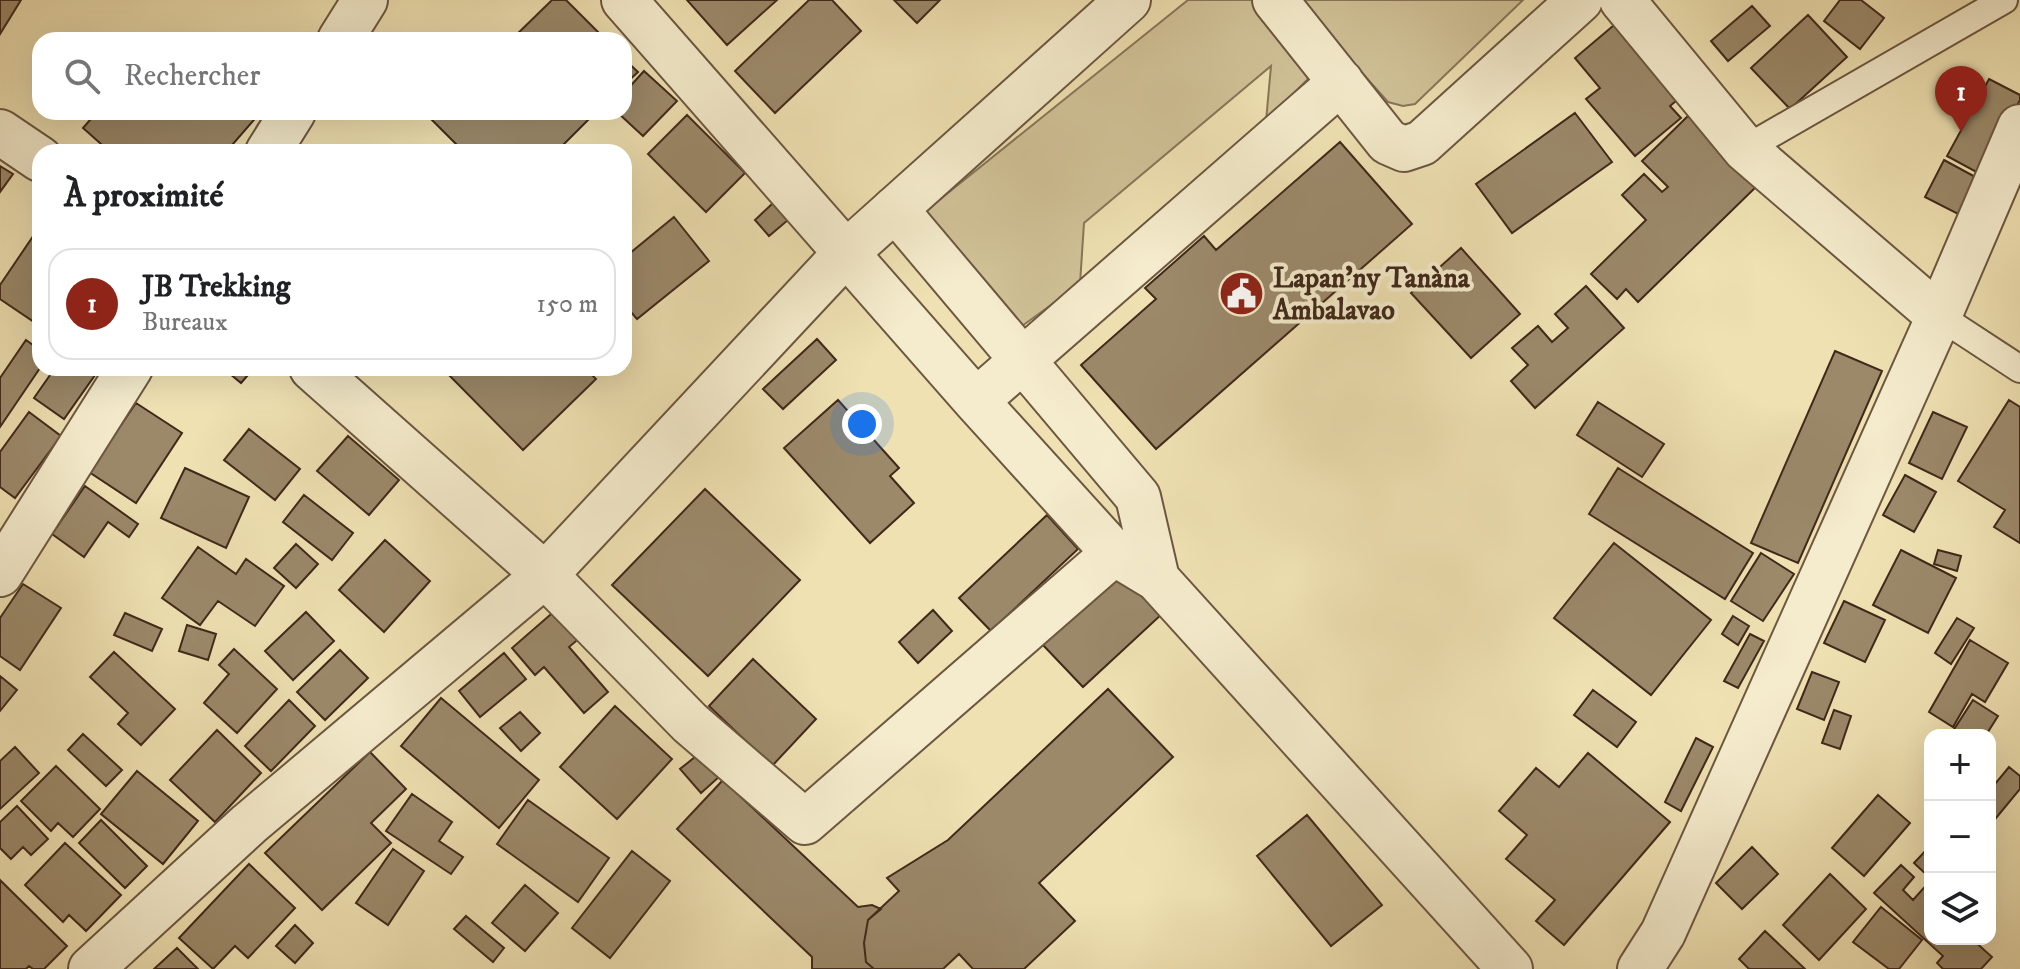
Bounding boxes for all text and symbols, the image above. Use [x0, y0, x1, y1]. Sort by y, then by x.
search box [32, 32, 632, 120]
icon: search [60, 54, 104, 98]
text: Rechercher [124, 58, 260, 95]
pin: 1 [1935, 66, 1987, 132]
text: À proximité [64, 175, 224, 217]
place label: Lapan'ny Tanàna Ambalavao [1272, 261, 1471, 328]
text: JB Trekking [142, 269, 290, 306]
public building icon: Lapan'ny Tanàna Ambalavao [1218, 270, 1266, 318]
text: 1 [87, 288, 97, 321]
text: 150 m [537, 288, 598, 321]
text: Bureaux [142, 306, 228, 339]
your location [842, 404, 882, 444]
map controls [1924, 729, 1996, 945]
button: + [1924, 729, 1996, 801]
button: − [1924, 801, 1996, 873]
button: layers [1924, 873, 1996, 945]

